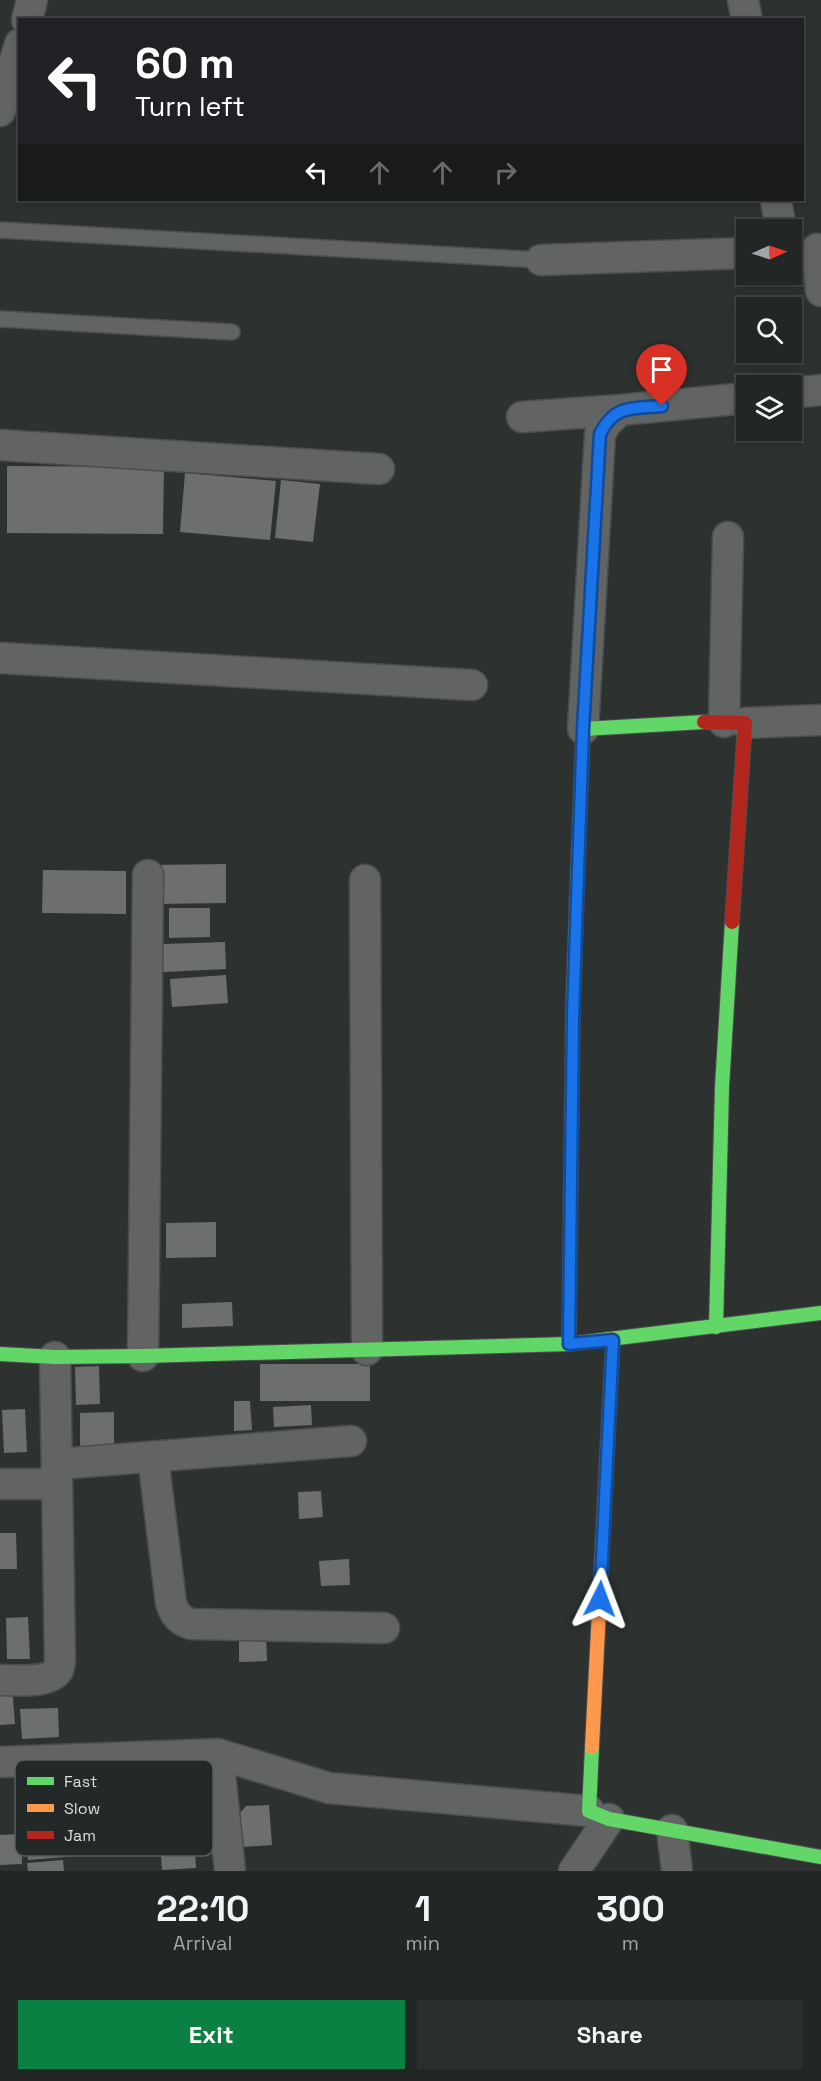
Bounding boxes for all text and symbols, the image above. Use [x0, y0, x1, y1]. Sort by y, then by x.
text: 60 m [135, 37, 235, 90]
icon: left [36, 42, 114, 120]
text: Turn left [135, 89, 245, 124]
icon: left [300, 156, 333, 189]
icon: ahead [363, 156, 396, 189]
icon: ahead [426, 156, 459, 189]
icon: right [489, 156, 522, 189]
north arrow [736, 219, 802, 285]
map controls [736, 219, 802, 441]
button: search [736, 297, 802, 363]
pin [636, 344, 687, 406]
icon: arrive [645, 353, 678, 386]
button: layers [736, 375, 802, 441]
position arrow [568, 1567, 632, 1631]
legend [15, 1760, 213, 1856]
text: Fast [64, 1771, 97, 1792]
text: Slow [64, 1798, 100, 1819]
text: Jam [64, 1825, 96, 1846]
text: 22:10 [156, 1886, 249, 1932]
text: 1 [415, 1886, 431, 1932]
text: 300 [596, 1886, 665, 1932]
text: Arrival [173, 1930, 233, 1956]
text: min [406, 1930, 440, 1956]
text: m [622, 1930, 639, 1956]
button: Exit [18, 2000, 405, 2069]
button: Share [417, 2000, 803, 2069]

